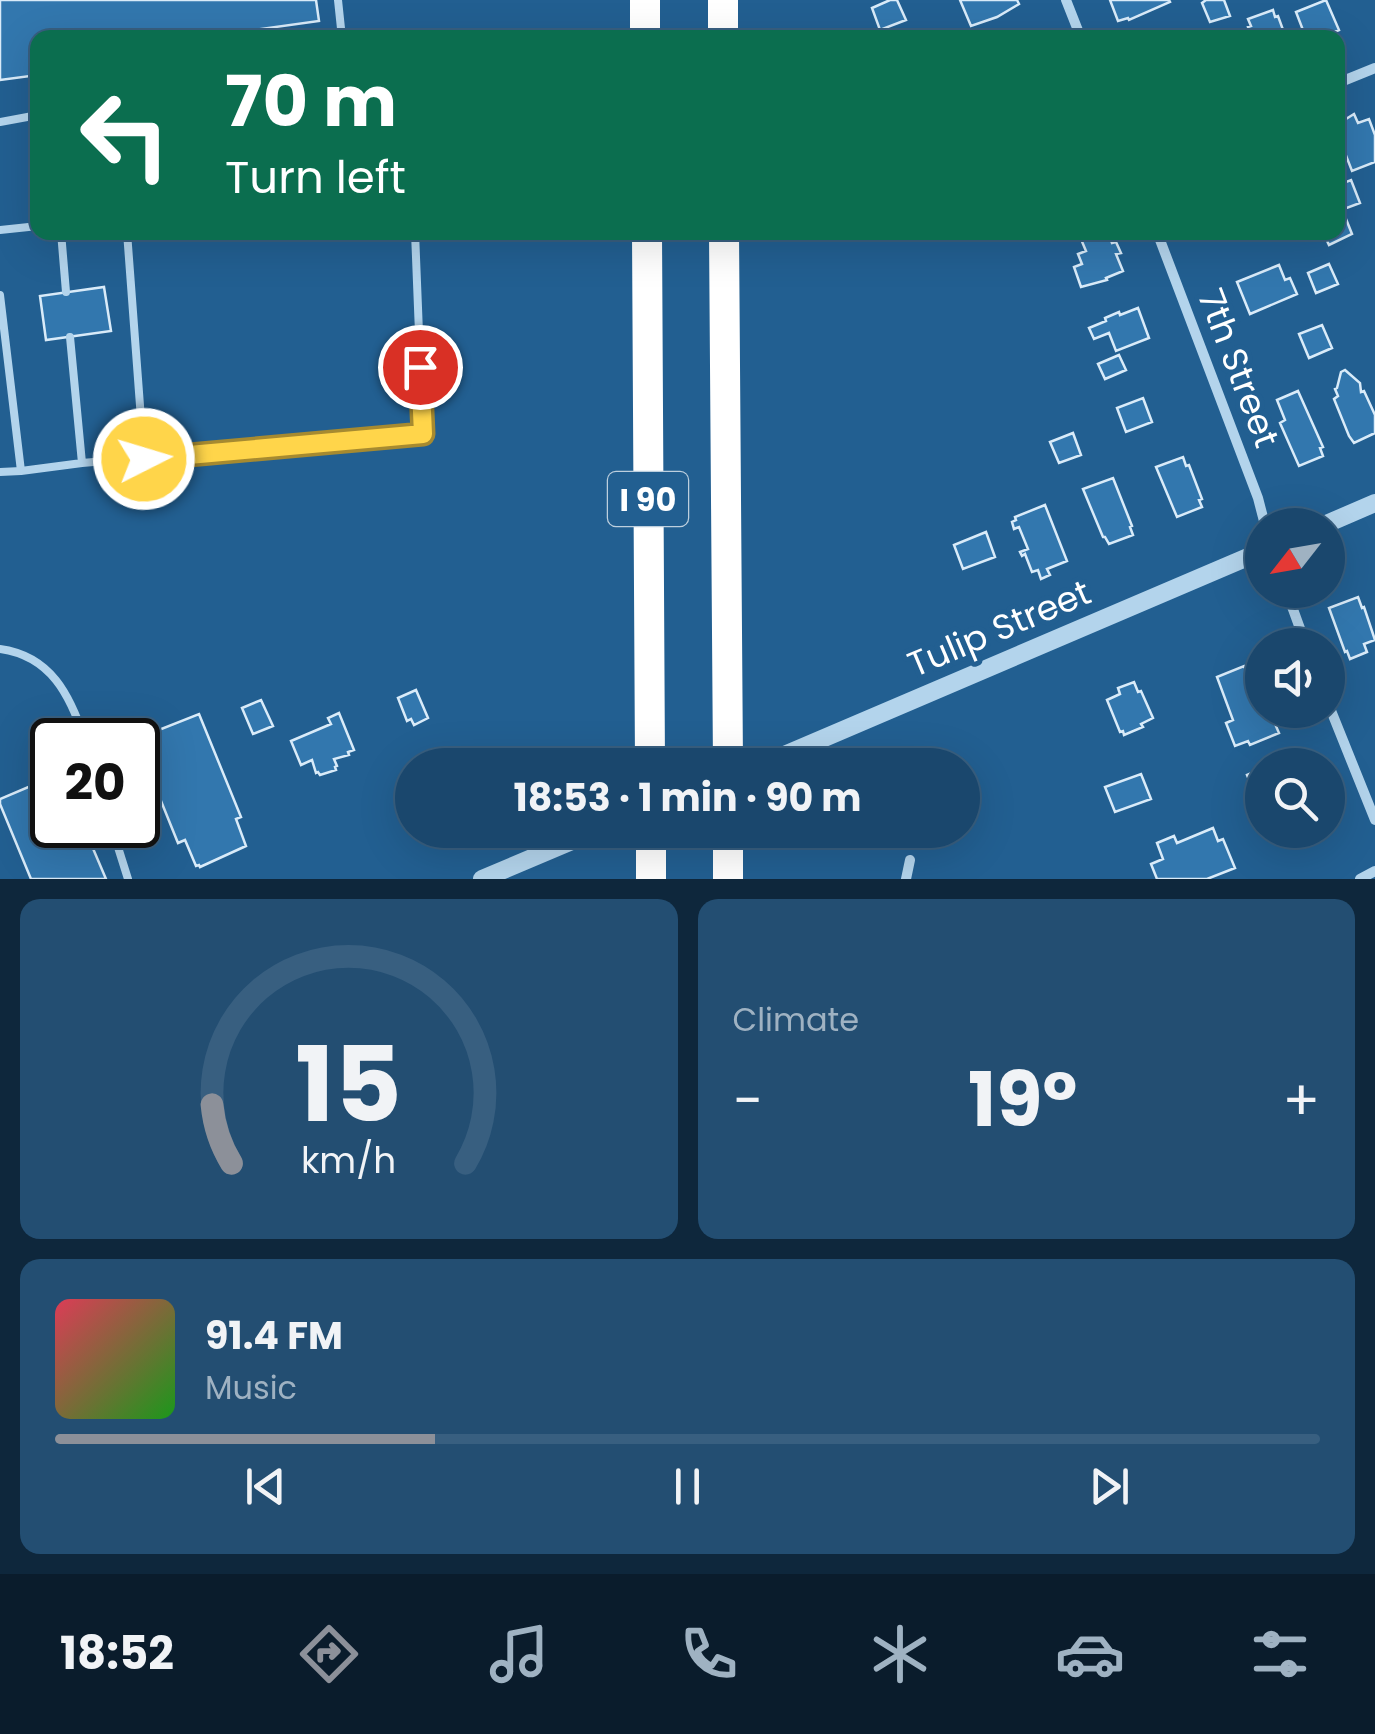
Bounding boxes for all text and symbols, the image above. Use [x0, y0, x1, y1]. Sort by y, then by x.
text: 70 m [225, 52, 397, 151]
icon: left [60, 70, 190, 200]
text: Turn left [225, 146, 406, 209]
street label: 7th Street [1186, 282, 1292, 454]
pin [378, 325, 463, 410]
icon: arrive [393, 340, 448, 395]
position arrow [92, 407, 196, 511]
road number: I 90 [608, 472, 688, 526]
north arrow [1245, 508, 1345, 608]
map controls [1245, 508, 1345, 848]
street label: Tulip Street [900, 568, 1098, 688]
button: sound [1245, 628, 1345, 728]
speed limit sign: 20 [30, 718, 160, 848]
button: search [1245, 748, 1345, 848]
text: 18:53 · 1 min · 90 m [513, 771, 862, 824]
text: Climate [733, 997, 859, 1042]
text: 15 [295, 1012, 402, 1157]
text: 19° [968, 1047, 1077, 1152]
text: − [733, 1062, 763, 1139]
text: + [1282, 1062, 1320, 1139]
text: km/h [301, 1135, 396, 1186]
text: 91.4 FM [205, 1309, 343, 1362]
text: Music [205, 1365, 297, 1410]
icon: previous [238, 1459, 293, 1514]
icon: pause [660, 1459, 715, 1514]
icon: next [1082, 1459, 1137, 1514]
icon: directions [294, 1619, 364, 1689]
icon: music [484, 1619, 554, 1689]
icon: phone [674, 1619, 744, 1689]
icon: climate [865, 1619, 935, 1689]
icon: car [1055, 1619, 1125, 1689]
icon: filters [1245, 1619, 1315, 1689]
text: 18:52 [60, 1622, 174, 1685]

